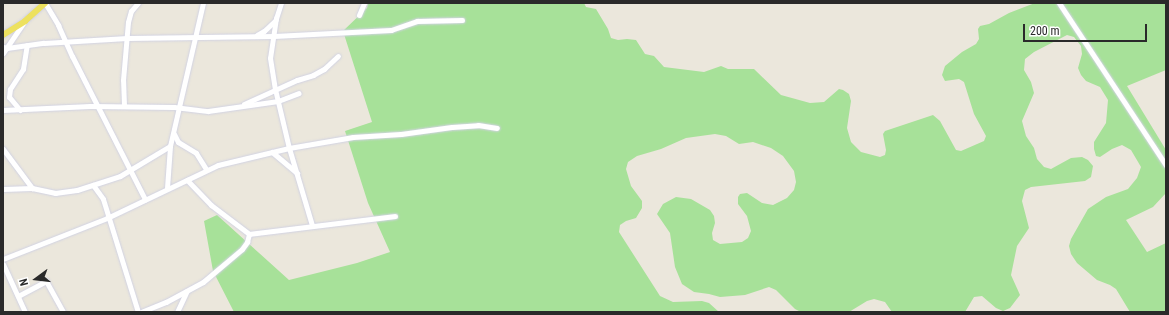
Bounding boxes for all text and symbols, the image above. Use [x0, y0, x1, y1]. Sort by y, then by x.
scale bar [1025, 16, 1149, 42]
text: 200 m [1030, 24, 1060, 38]
north arrow [16, 259, 56, 299]
text: N [17, 277, 31, 287]

